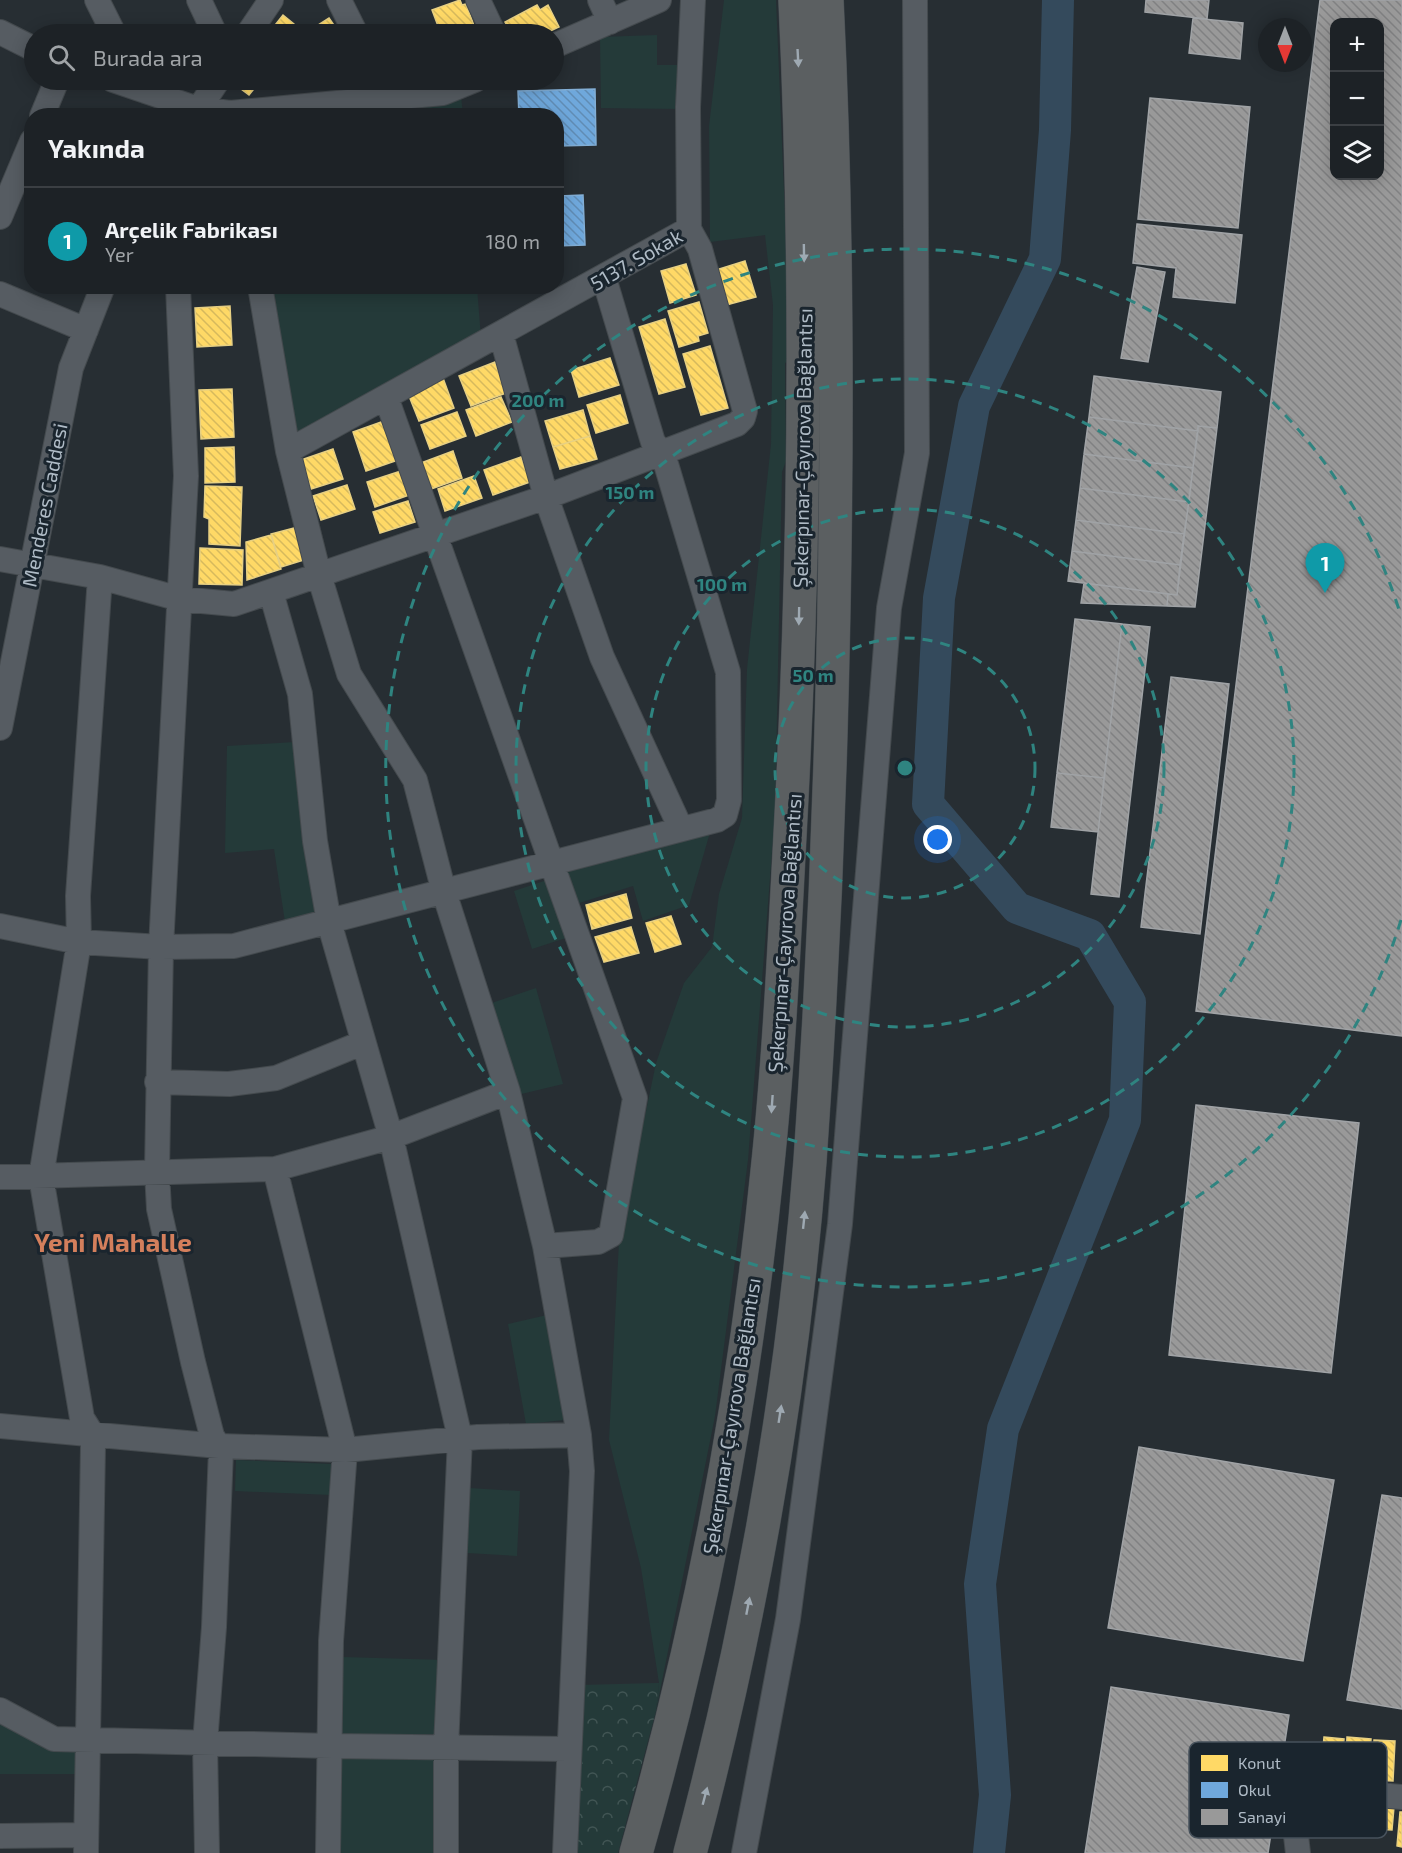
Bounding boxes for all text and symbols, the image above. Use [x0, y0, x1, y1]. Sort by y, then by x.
north arrow [1258, 18, 1312, 72]
map controls [1330, 18, 1384, 180]
button: + [1330, 18, 1384, 72]
search box [24, 24, 564, 90]
icon: search [45, 41, 78, 74]
text: Burada ara [93, 44, 203, 70]
one-way arrow [793, 49, 802, 68]
button: − [1330, 72, 1384, 126]
button: layers [1330, 126, 1384, 180]
text: Yakında [48, 132, 145, 163]
text: Arçelik Fabrikası [105, 216, 278, 242]
street label: 5137. Sokak [586, 223, 686, 295]
text: 1 [63, 229, 72, 253]
text: 180 m [486, 229, 540, 253]
text: Yer [105, 242, 134, 266]
one-way arrow [799, 244, 808, 263]
street label: Şekerpınar-Çayırova Bağlantısı [788, 308, 817, 588]
text: 200 m [512, 389, 564, 411]
street label: Menderes Caddesi [16, 421, 72, 589]
text: 150 m [606, 481, 654, 503]
pin: 1 [1306, 544, 1344, 593]
text: 100 m [697, 573, 747, 595]
one-way arrow [794, 607, 804, 626]
text: 50 m [792, 664, 834, 686]
centre of rings [895, 758, 915, 778]
street label: Şekerpınar-Çayırova Bağlantısı [762, 793, 807, 1073]
your location [923, 825, 952, 854]
one-way arrow [768, 1095, 777, 1114]
one-way arrow [799, 1211, 809, 1230]
district label: Yeni Mahalle [34, 1226, 192, 1257]
street label: Şekerpınar-Çayırova Bağlantısı [697, 1276, 766, 1556]
one-way arrow [776, 1404, 785, 1423]
one-way arrow [743, 1597, 753, 1615]
legend [1189, 1742, 1387, 1838]
text: Konut [1238, 1753, 1281, 1772]
text: Okul [1238, 1780, 1271, 1799]
one-way arrow [701, 1787, 710, 1805]
text: Sanayi [1238, 1807, 1286, 1826]

